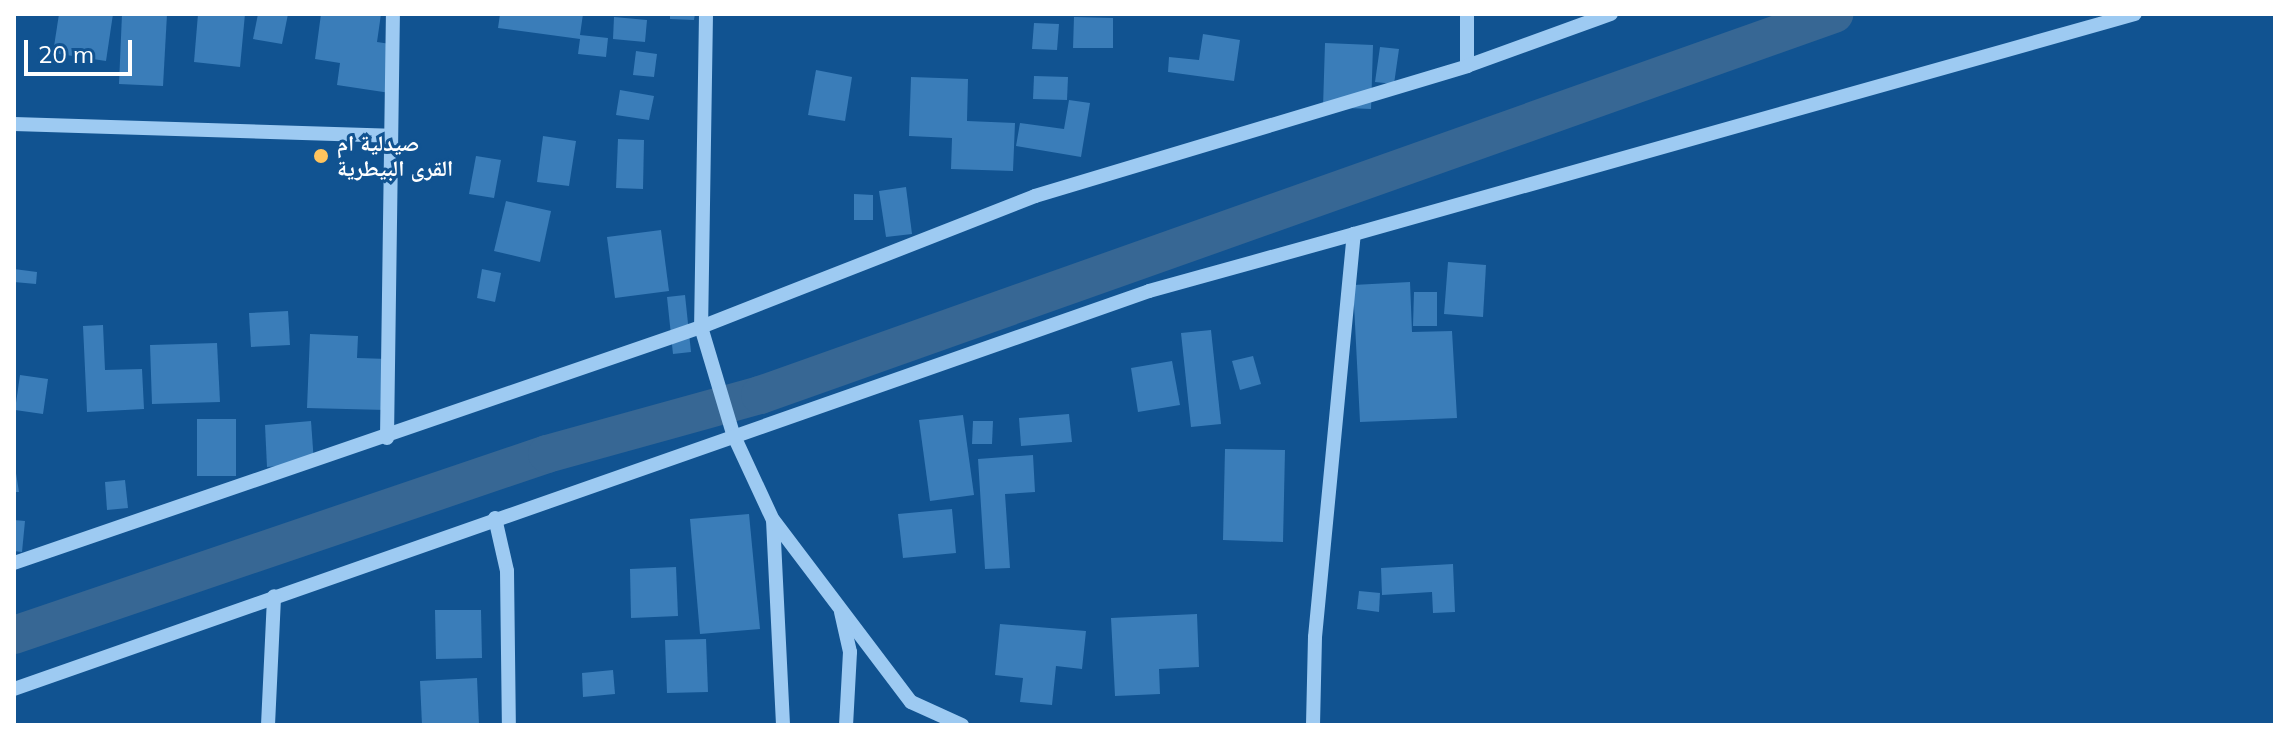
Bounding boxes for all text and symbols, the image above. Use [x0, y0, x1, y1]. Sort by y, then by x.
scale bar [28, 24, 136, 74]
text: 20 m [38, 39, 94, 69]
place label: صيدلية ام القرى البيطرية [337, 130, 453, 182]
marker: صيدلية ام القرى البيطرية [312, 147, 330, 165]

